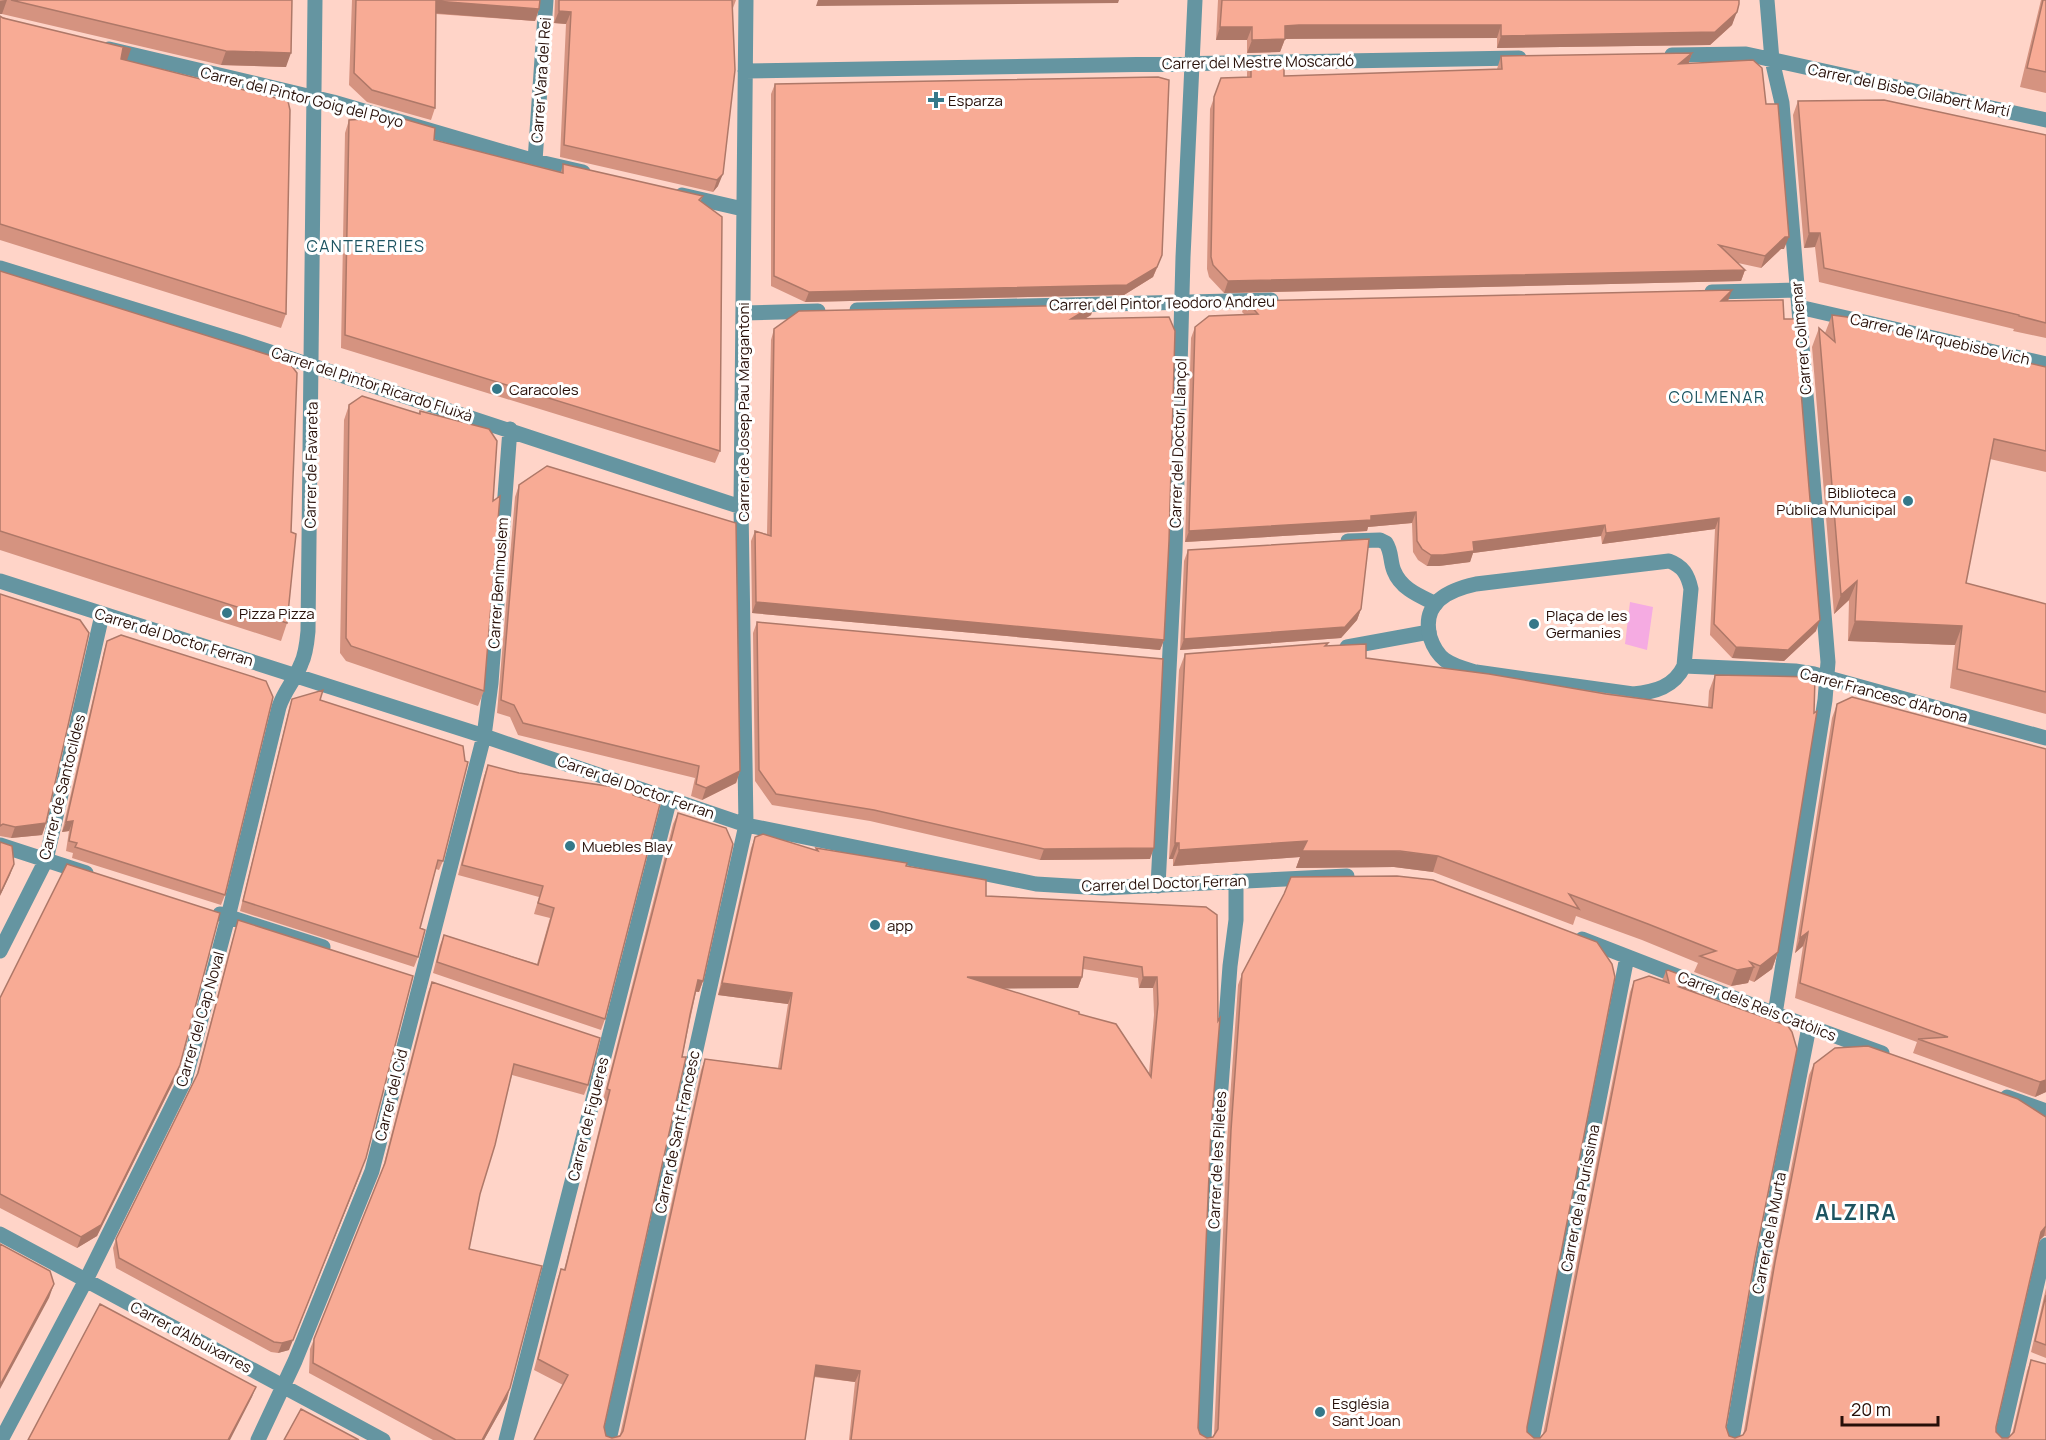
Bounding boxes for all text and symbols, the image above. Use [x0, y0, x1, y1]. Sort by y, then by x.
street label: Carrer Vara del Rei [526, 16, 556, 144]
street label: Carrer del Mestre Moscardó [1162, 50, 1354, 74]
street label: Carrer del Bisbe Gilabert Martí [1806, 58, 2012, 122]
street label: Carrer del Pintor Goig del Poyo [198, 62, 406, 132]
place label: Esparza [948, 90, 1003, 111]
marker: Esparza [929, 93, 943, 107]
district label: CANTERERIES [307, 235, 425, 257]
street label: Carrer Colmenar [1786, 280, 1816, 396]
street label: Carrer del Pintor Teodoro Andreu [1049, 291, 1275, 315]
street label: Carrer de Josep Pau Margantoni [733, 302, 754, 522]
street label: Carrer de l'Arquebisbe Vich [1848, 308, 2032, 370]
street label: Carrer del Pintor Ricardo Fluixà [269, 341, 475, 427]
street label: Carrer del Doctor Llançol [1165, 358, 1191, 528]
place label: Caracoles [509, 379, 579, 400]
marker: Caracoles [490, 382, 504, 396]
district label: COLMENAR [1669, 386, 1765, 408]
street label: Carrer de Favareta [299, 401, 323, 529]
place label: Biblioteca Pública Municipal [1776, 482, 1896, 520]
marker: Biblioteca Pública Municipal [1901, 494, 1915, 508]
street label: Carrer Benimuslem [483, 517, 513, 649]
street label: Carrer del Doctor Ferran [92, 603, 256, 671]
place label: Pizza Pizza [239, 603, 315, 624]
place label: Plaça de les Germanies [1546, 605, 1627, 643]
marker: Pizza Pizza [220, 606, 234, 620]
marker: Plaça de les Germanies [1527, 617, 1541, 631]
street label: Carrer Francesc d'Arbona [1798, 662, 1970, 728]
street label: Carrer de Santocildes [34, 712, 90, 862]
street label: Carrer del Doctor Ferran [555, 750, 718, 824]
place label: Muebles Blay [582, 836, 673, 857]
marker: Muebles Blay [563, 839, 577, 853]
street label: Carrer del Doctor Ferran [1081, 870, 1247, 896]
place label: app [887, 915, 913, 936]
marker: app [868, 918, 882, 932]
street label: Carrer del Cap Noval [171, 949, 229, 1089]
street label: Carrer dels Reis Catòlics [1675, 966, 1839, 1046]
street label: Carrer del Cid [369, 1047, 413, 1143]
street label: Carrer de Sant Francesc [649, 1049, 705, 1215]
street label: Carrer de Figueres [562, 1055, 614, 1183]
street label: Carrer de les Piletes [1203, 1090, 1231, 1229]
street label: Carrer de la Puríssima [1555, 1123, 1605, 1273]
street label: Carrer de la Murta [1747, 1170, 1791, 1296]
district label: ALZIRA [1815, 1198, 1897, 1226]
street label: Carrer d'Albuixarres [127, 1296, 256, 1378]
scale bar [1842, 1389, 1938, 1427]
place label: Església Sant Joan [1332, 1393, 1401, 1431]
text: 20 m [1851, 1397, 1891, 1421]
marker: Església Sant Joan [1313, 1405, 1327, 1419]

